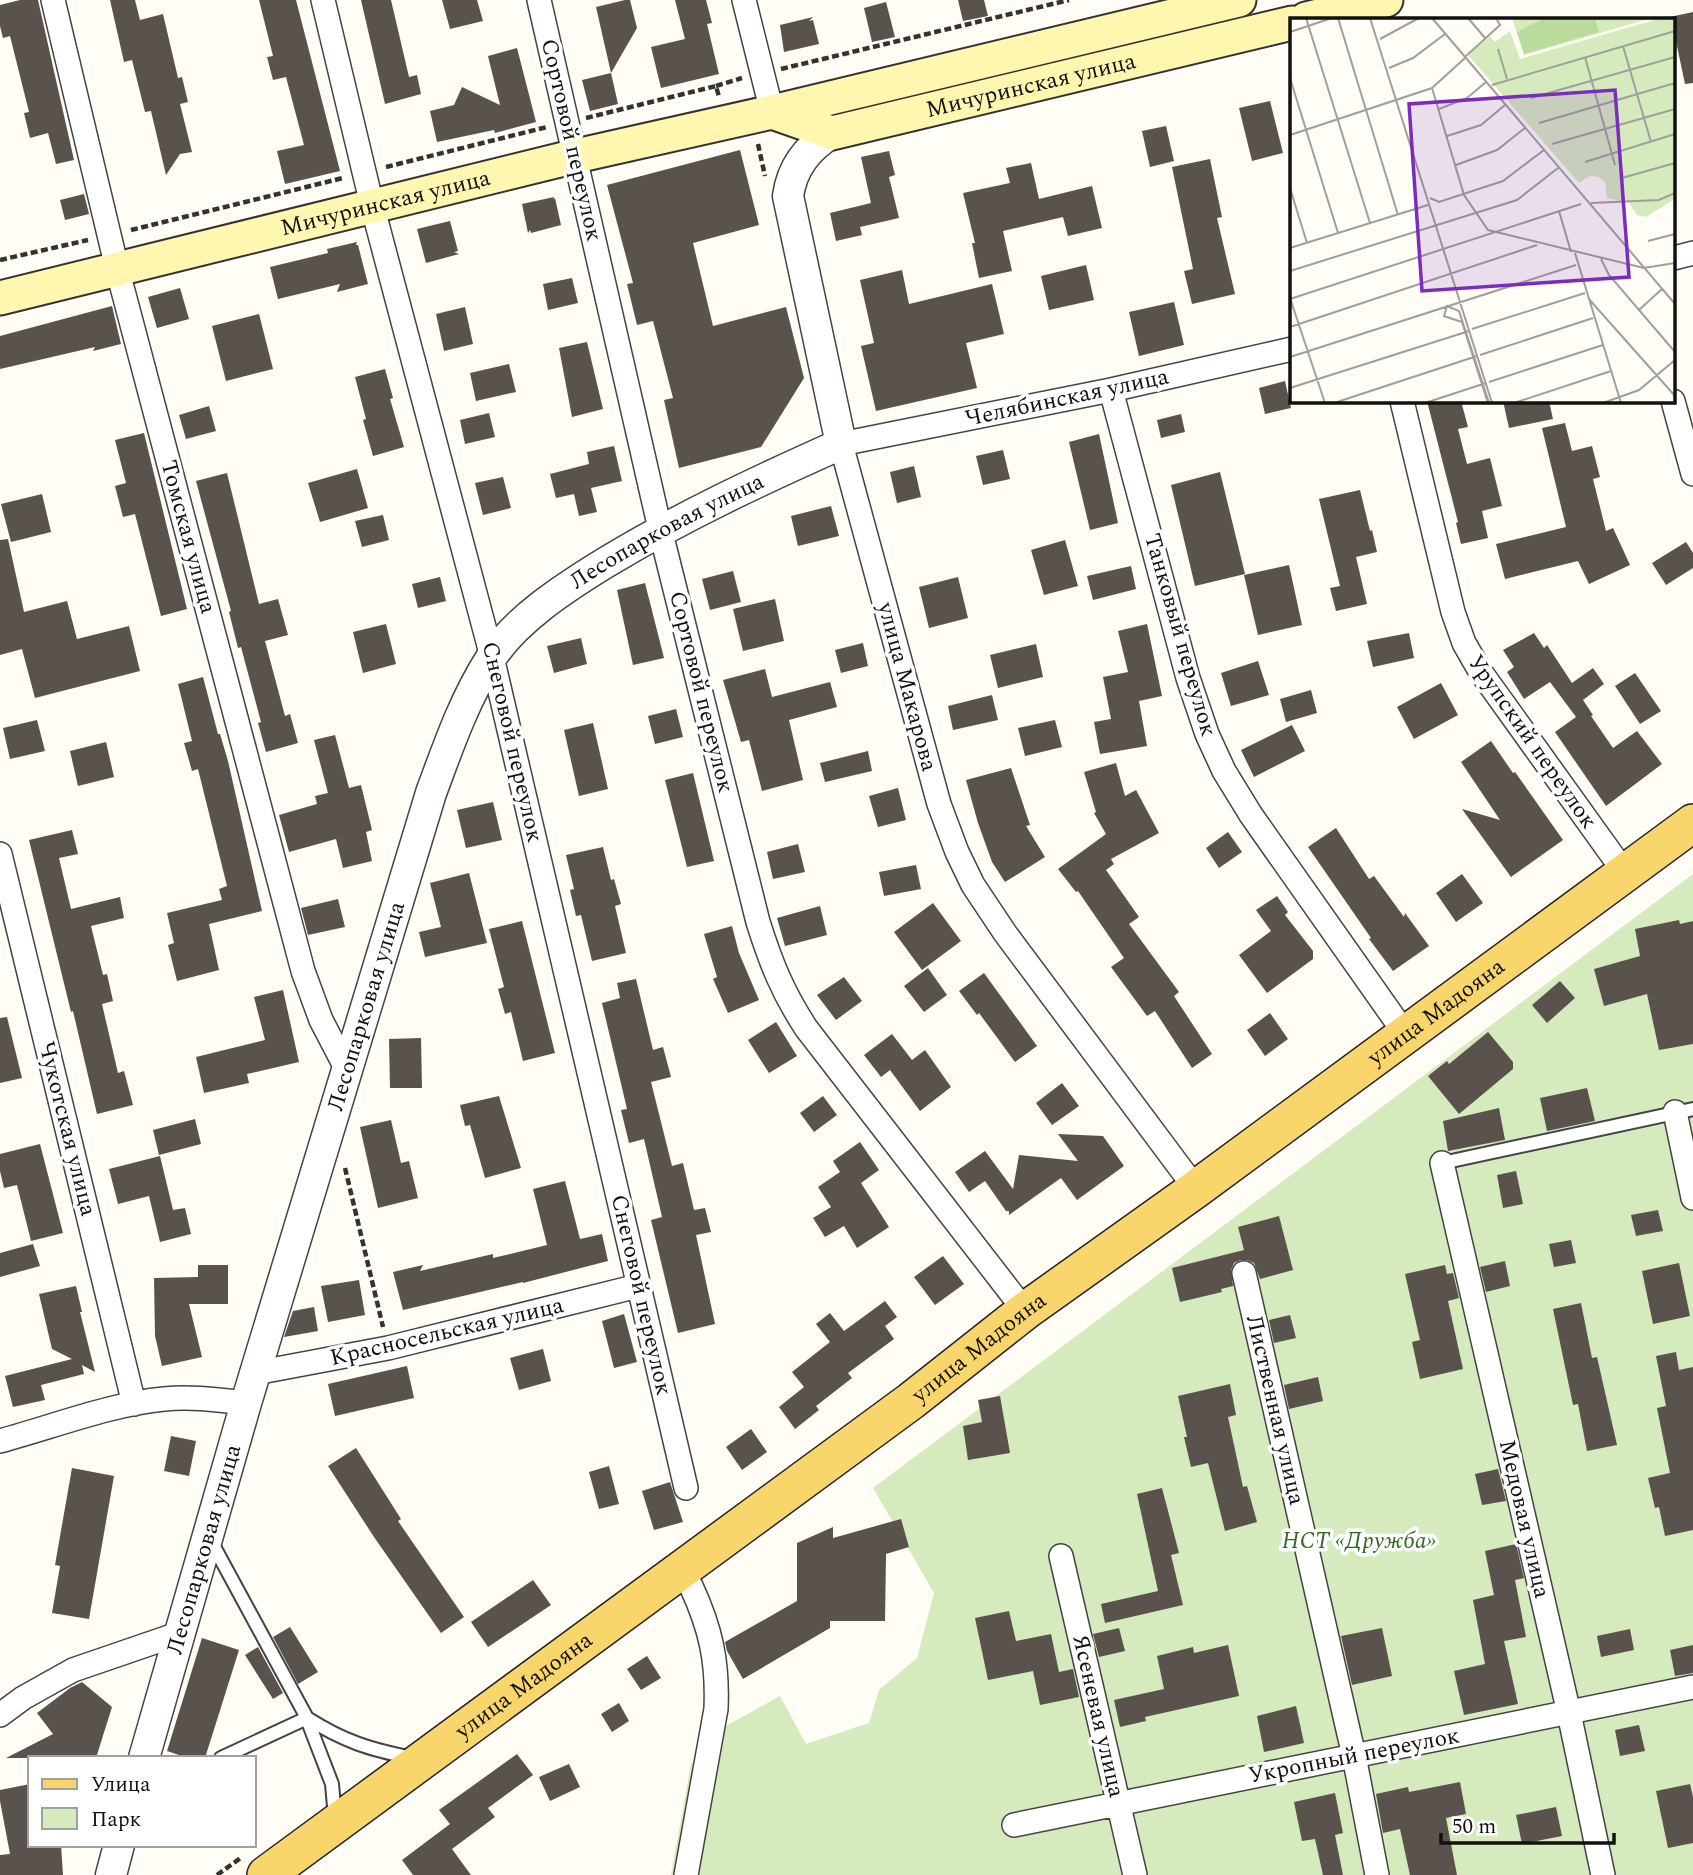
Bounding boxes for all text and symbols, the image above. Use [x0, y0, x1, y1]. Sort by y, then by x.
inset map [1290, 18, 1676, 402]
street label: Сортовой переулок [531, 35, 611, 245]
street label: Мичуринская улица [922, 43, 1139, 127]
street label: Мичуринская улица [277, 160, 494, 246]
street label: Челябинская улица [962, 359, 1172, 437]
street label: Томская улица [151, 456, 225, 618]
street label: Лесопарковая улица [563, 464, 770, 598]
street label: Танковый переулок [1134, 529, 1226, 741]
street label: Сортовой переулок [659, 587, 743, 797]
street label: улица Макарова [867, 598, 946, 775]
street label: Снеговой переулок [472, 638, 552, 846]
street label: Урупский переулок [1458, 647, 1606, 837]
street label: Лесопарковая улица [318, 897, 415, 1115]
street label: улица Мадояна [1359, 950, 1512, 1075]
street label: Чукотская улица [28, 1038, 106, 1220]
street label: Снеговой переулок [601, 1191, 681, 1399]
street label: улица Мадояна [903, 1283, 1054, 1412]
street label: Красносельская улица [327, 1288, 567, 1376]
street label: Лиственная улица [1236, 1312, 1314, 1508]
street label: Медовая улица [1489, 1436, 1559, 1602]
street label: Лесопарковая улица [157, 1440, 251, 1659]
park label: НСТ «Дружба» [1282, 1524, 1436, 1559]
street label: улица Мадояна [447, 1623, 600, 1748]
street label: Ясеневая улица [1062, 1631, 1134, 1801]
street label: Укропный переулок [1245, 1718, 1463, 1794]
legend [28, 1756, 256, 1847]
text: Улица [91, 1769, 151, 1801]
scale bar [1441, 1801, 1614, 1845]
text: Парк [91, 1804, 142, 1836]
text: 50 m [1452, 1811, 1496, 1843]

